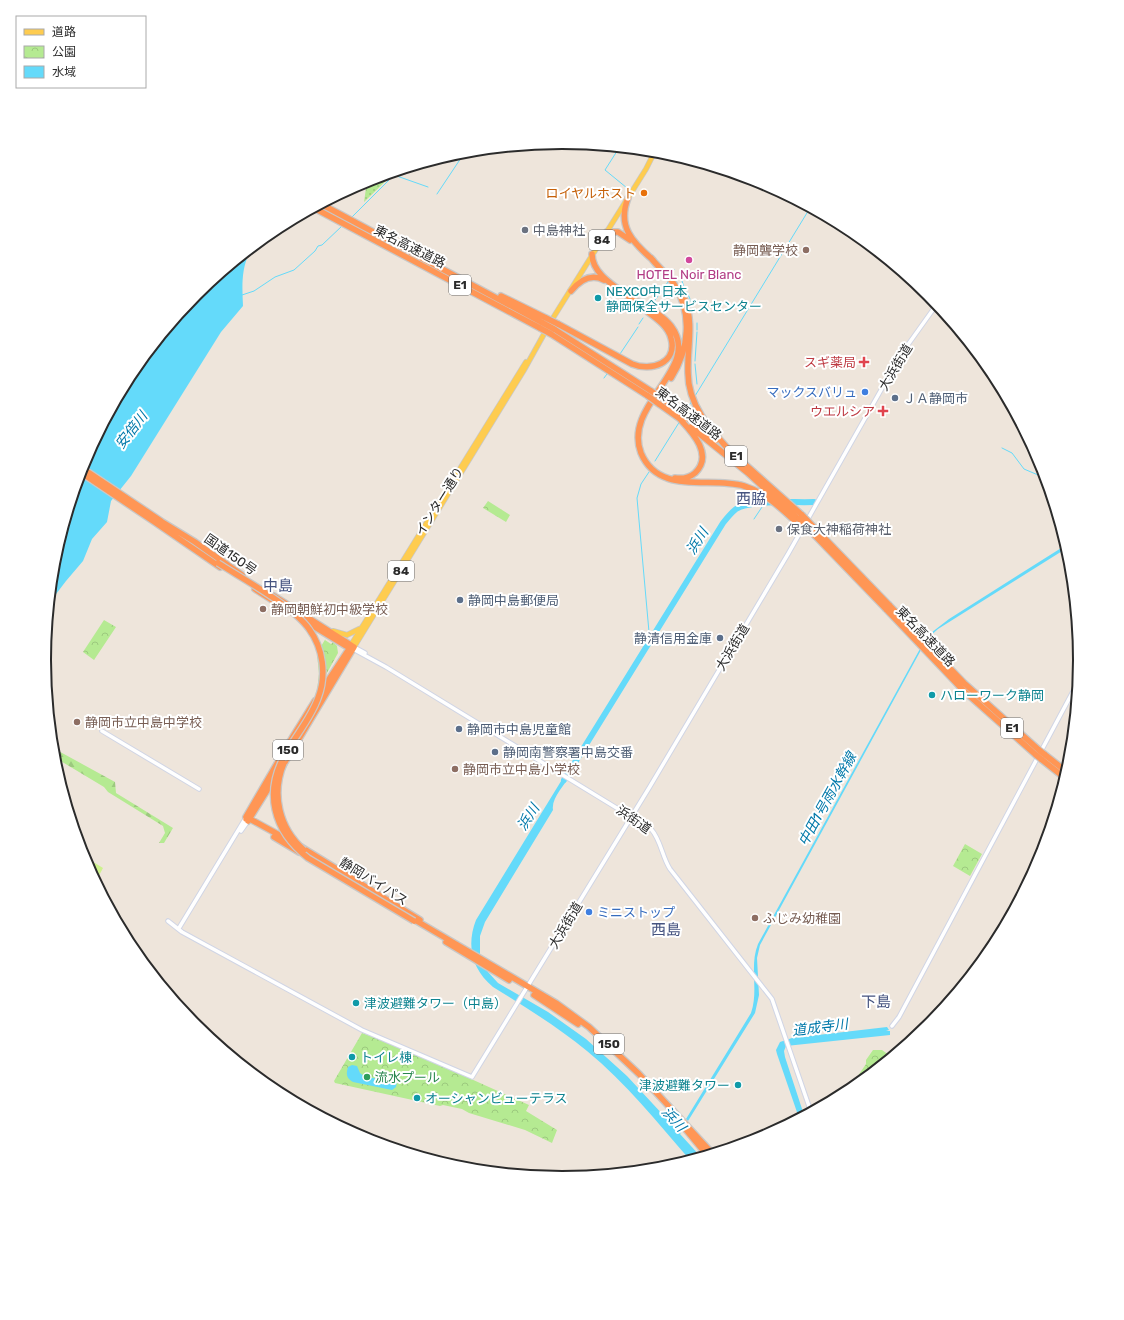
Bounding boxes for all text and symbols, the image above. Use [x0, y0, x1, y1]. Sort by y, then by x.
legend [16, 16, 146, 88]
text: 道路 [52, 25, 76, 39]
text: 公園 [52, 45, 76, 59]
text: 水域 [52, 65, 76, 79]
place label: ロイヤルホスト [545, 186, 636, 201]
marker: ロイヤルホスト [639, 188, 649, 198]
street label: 東名高速道路 [372, 222, 448, 271]
place label: 中島神社 [533, 223, 585, 238]
marker: 中島神社 [520, 225, 530, 235]
road number: 84 [589, 230, 615, 250]
place label: 静岡聾学校 [733, 243, 798, 258]
marker: 静岡聾学校 [801, 245, 811, 255]
marker: HOTEL Noir Blanc [684, 255, 694, 265]
place label: HOTEL Noir Blanc [636, 267, 742, 282]
road number: E1 [449, 275, 471, 295]
place label: NEXCO中日本 静岡保全サービスセンター [606, 284, 762, 314]
marker: NEXCO中日本 静岡保全サービスセンター [593, 293, 603, 303]
street label: 大浜街道 [876, 341, 915, 393]
place label: スギ薬局 [804, 355, 856, 370]
marker: スギ薬局 [859, 357, 869, 367]
street label: 東名高速道路 [653, 384, 724, 443]
place label: マックスバリュ [766, 385, 857, 400]
marker: マックスバリュ [860, 387, 870, 397]
place label: ＪＡ静岡市 [903, 391, 968, 406]
marker: ＪＡ静岡市 [890, 393, 900, 403]
place label: ウエルシア [810, 404, 875, 419]
marker: ウエルシア [878, 406, 888, 416]
water label: 安倍川 [112, 407, 152, 452]
road number: E1 [725, 446, 747, 466]
street label: インター通り [412, 464, 466, 538]
district label: 西脇 [736, 490, 766, 508]
place label: 保食大神稲荷神社 [787, 522, 891, 537]
water label: 浜川 [683, 523, 713, 558]
marker: 保食大神稲荷神社 [774, 524, 784, 534]
street label: 国道150号 [202, 531, 260, 578]
road number: 84 [388, 561, 414, 581]
district label: 中島 [263, 577, 293, 595]
place label: 静岡中島郵便局 [468, 593, 559, 608]
marker: 静岡中島郵便局 [455, 595, 465, 605]
place label: 静岡朝鮮初中級学校 [271, 602, 388, 617]
street label: 東名高速道路 [893, 603, 958, 670]
marker: 静岡朝鮮初中級学校 [258, 604, 268, 614]
street label: 大浜街道 [713, 621, 752, 673]
place label: 静清信用金庫 [634, 631, 712, 646]
marker: 静清信用金庫 [715, 633, 725, 643]
place label: ハローワーク静岡 [940, 688, 1044, 703]
marker: ハローワーク静岡 [927, 690, 937, 700]
place label: 静岡市立中島中学校 [85, 715, 202, 730]
marker: 静岡市立中島中学校 [72, 717, 82, 727]
road number: E1 [1001, 718, 1023, 738]
place label: 静岡市中島児童館 [467, 722, 571, 737]
marker: 静岡市中島児童館 [454, 724, 464, 734]
road number: 150 [273, 740, 303, 760]
place label: 静岡南警察署中島交番 [503, 745, 633, 760]
marker: 静岡南警察署中島交番 [490, 747, 500, 757]
water label: 中田1号雨水幹線 [795, 748, 861, 849]
place label: 静岡市立中島小学校 [463, 762, 580, 777]
marker: 静岡市立中島小学校 [450, 764, 460, 774]
water label: 浜川 [514, 799, 544, 834]
street label: 浜街道 [613, 802, 654, 837]
street label: 静岡バイパス [337, 854, 411, 908]
street label: 大浜街道 [546, 899, 585, 951]
place label: ミニストップ [597, 905, 675, 920]
marker: ミニストップ [584, 907, 594, 917]
place label: ふじみ幼稚園 [763, 911, 841, 926]
marker: ふじみ幼稚園 [750, 913, 760, 923]
district label: 西島 [651, 921, 681, 939]
district label: 下島 [861, 993, 891, 1011]
place label: 津波避難タワー（中島） [364, 996, 507, 1011]
marker: 津波避難タワー（中島） [351, 998, 361, 1008]
water label: 道成寺川 [791, 1015, 851, 1039]
road number: 150 [594, 1034, 624, 1054]
place label: トイレ棟 [360, 1050, 412, 1065]
marker: トイレ棟 [347, 1052, 357, 1062]
place label: 流水プール [375, 1070, 440, 1085]
marker: 流水プール [362, 1072, 372, 1082]
place label: 津波避難タワー [639, 1078, 730, 1093]
marker: 津波避難タワー [733, 1080, 743, 1090]
place label: オーシャンビューテラス [425, 1091, 567, 1106]
marker: オーシャンビューテラス [412, 1093, 422, 1103]
water label: 浜川 [658, 1103, 691, 1137]

